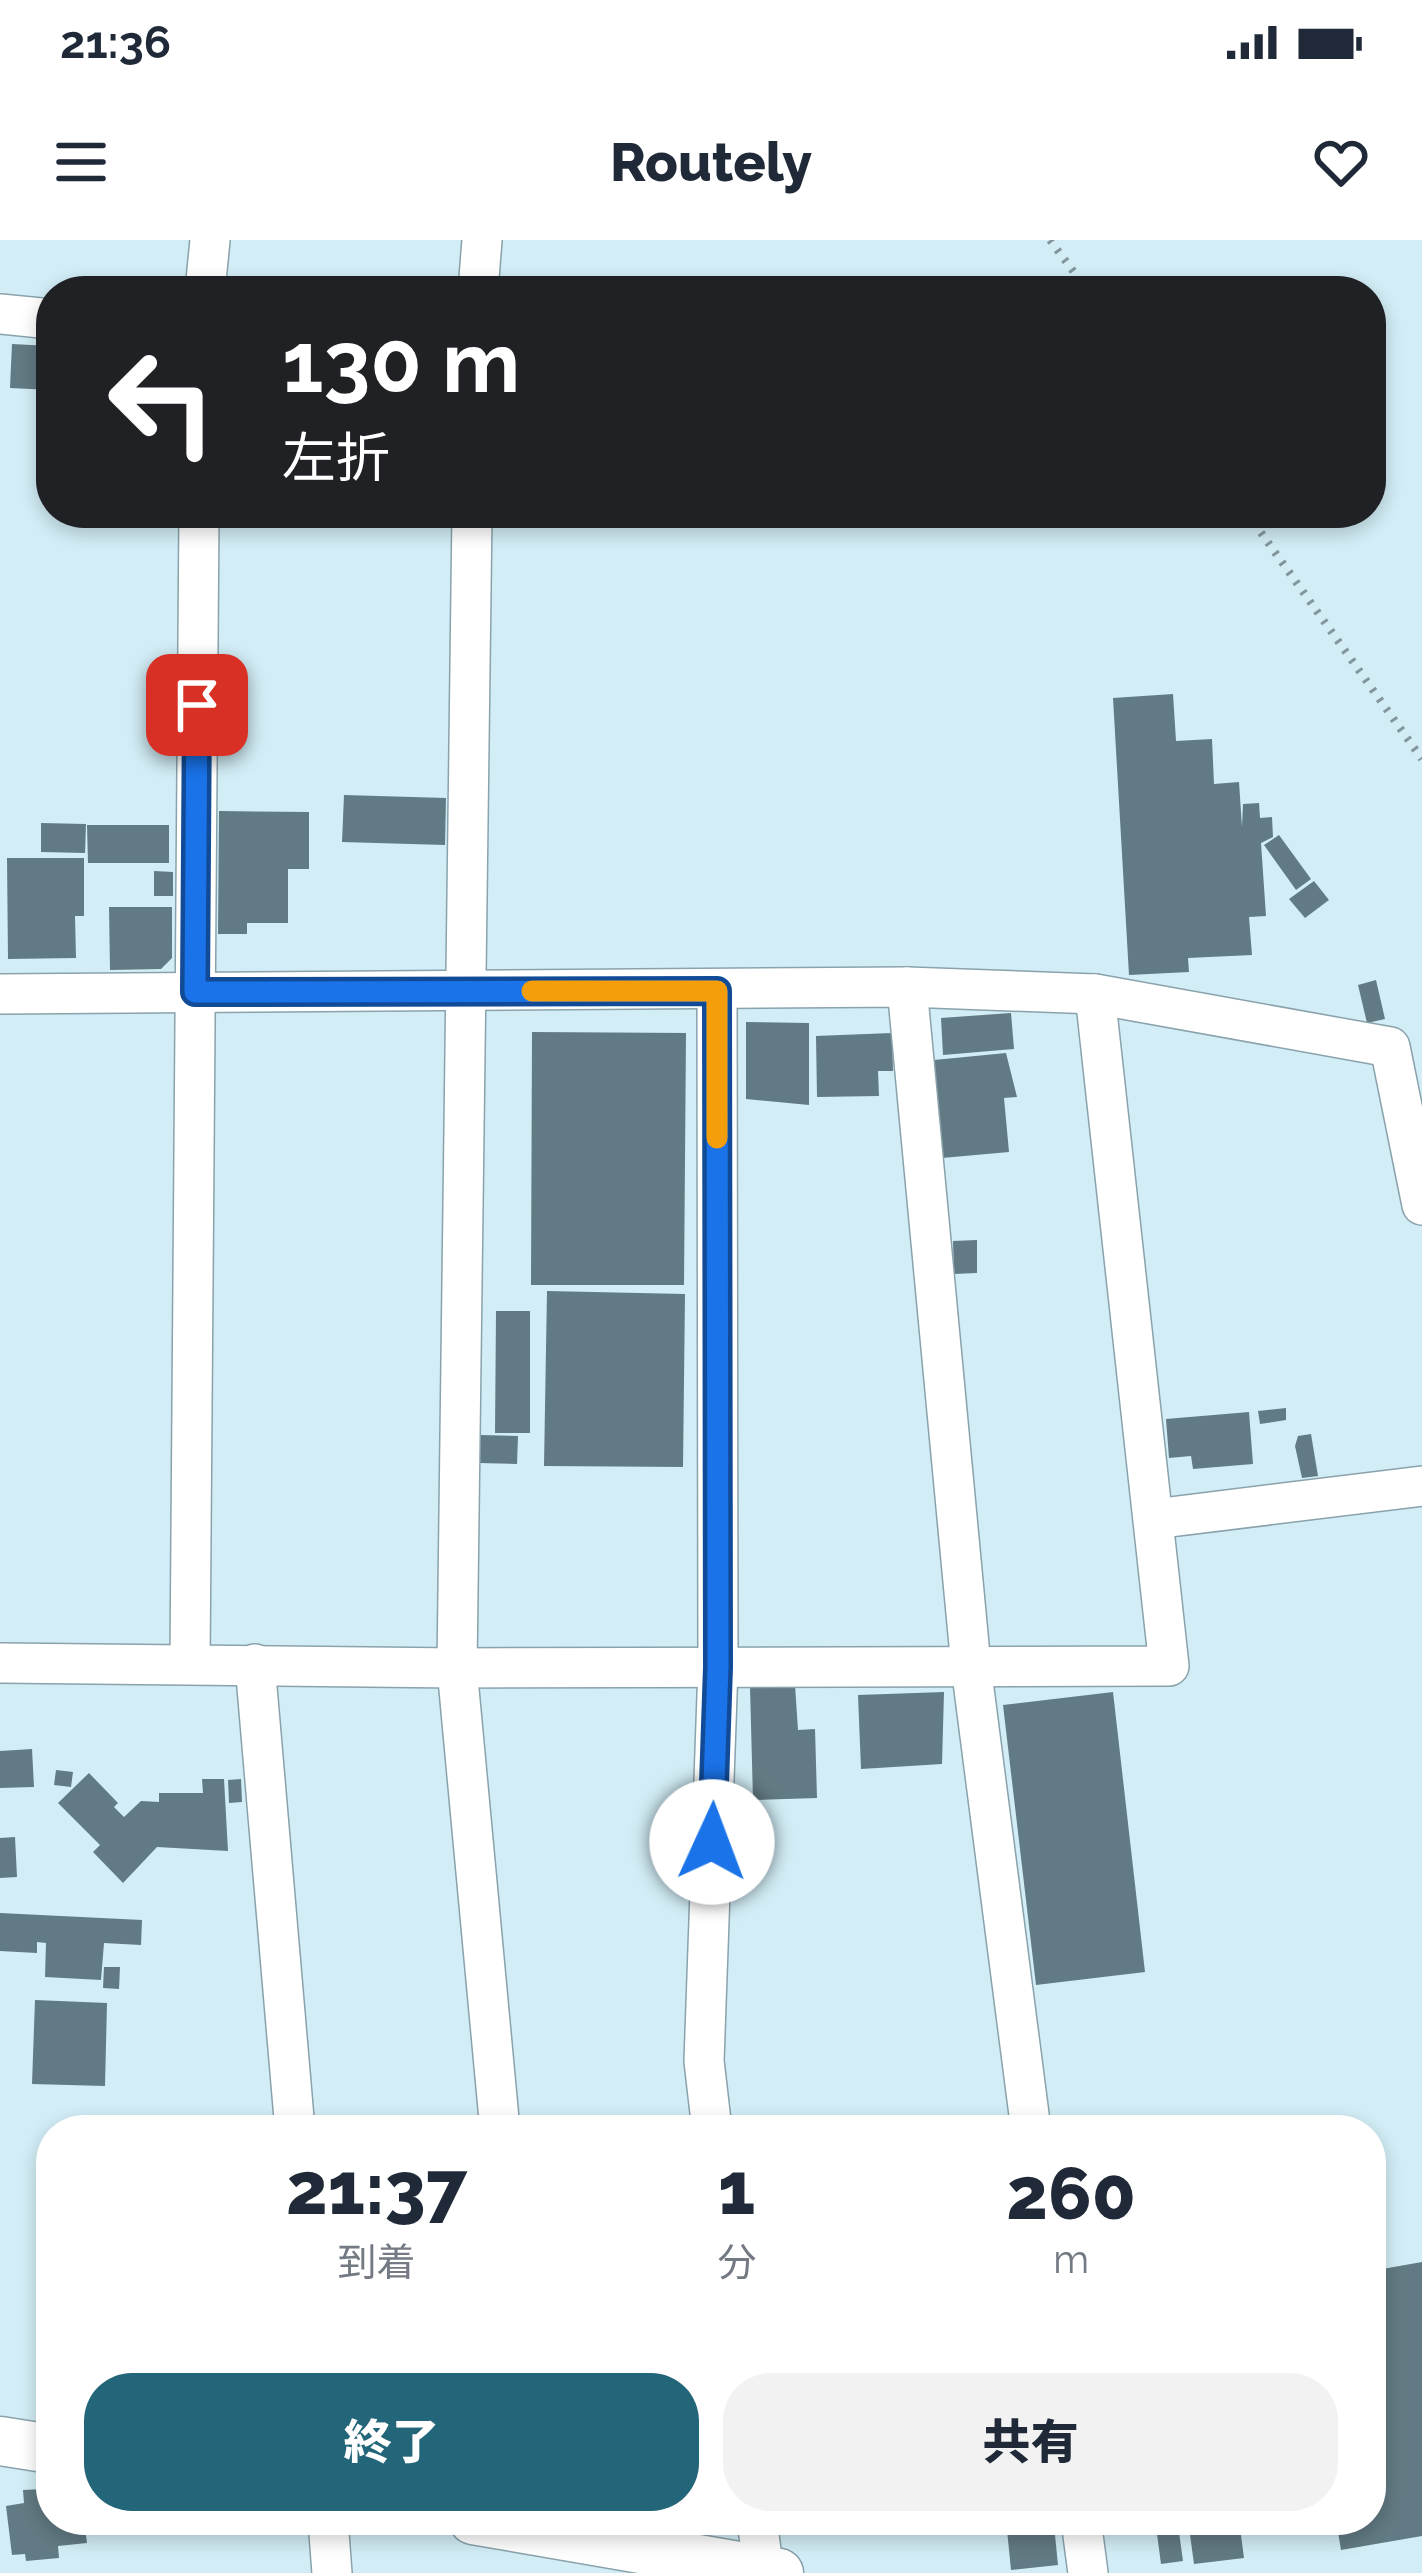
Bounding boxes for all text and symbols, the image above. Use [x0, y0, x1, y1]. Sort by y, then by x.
text: 21:36 [60, 16, 171, 69]
icon: menu [48, 129, 114, 195]
icon: heart [1308, 129, 1374, 195]
text: Routely [610, 130, 812, 194]
text: 130 m [282, 313, 520, 412]
icon: left [84, 324, 240, 480]
text: 左折 [282, 426, 390, 490]
pin [146, 654, 248, 756]
icon: arrive [164, 672, 230, 738]
position arrow [649, 1779, 775, 1905]
text: 21:37 [286, 2146, 467, 2231]
text: 1 [718, 2146, 755, 2231]
text: 260 [1006, 2151, 1136, 2236]
text: m [1053, 2236, 1089, 2282]
text: 到着 [338, 2239, 416, 2285]
text: 分 [717, 2239, 756, 2285]
button: 終了 [84, 2373, 699, 2511]
button: 共有 [723, 2373, 1338, 2511]

